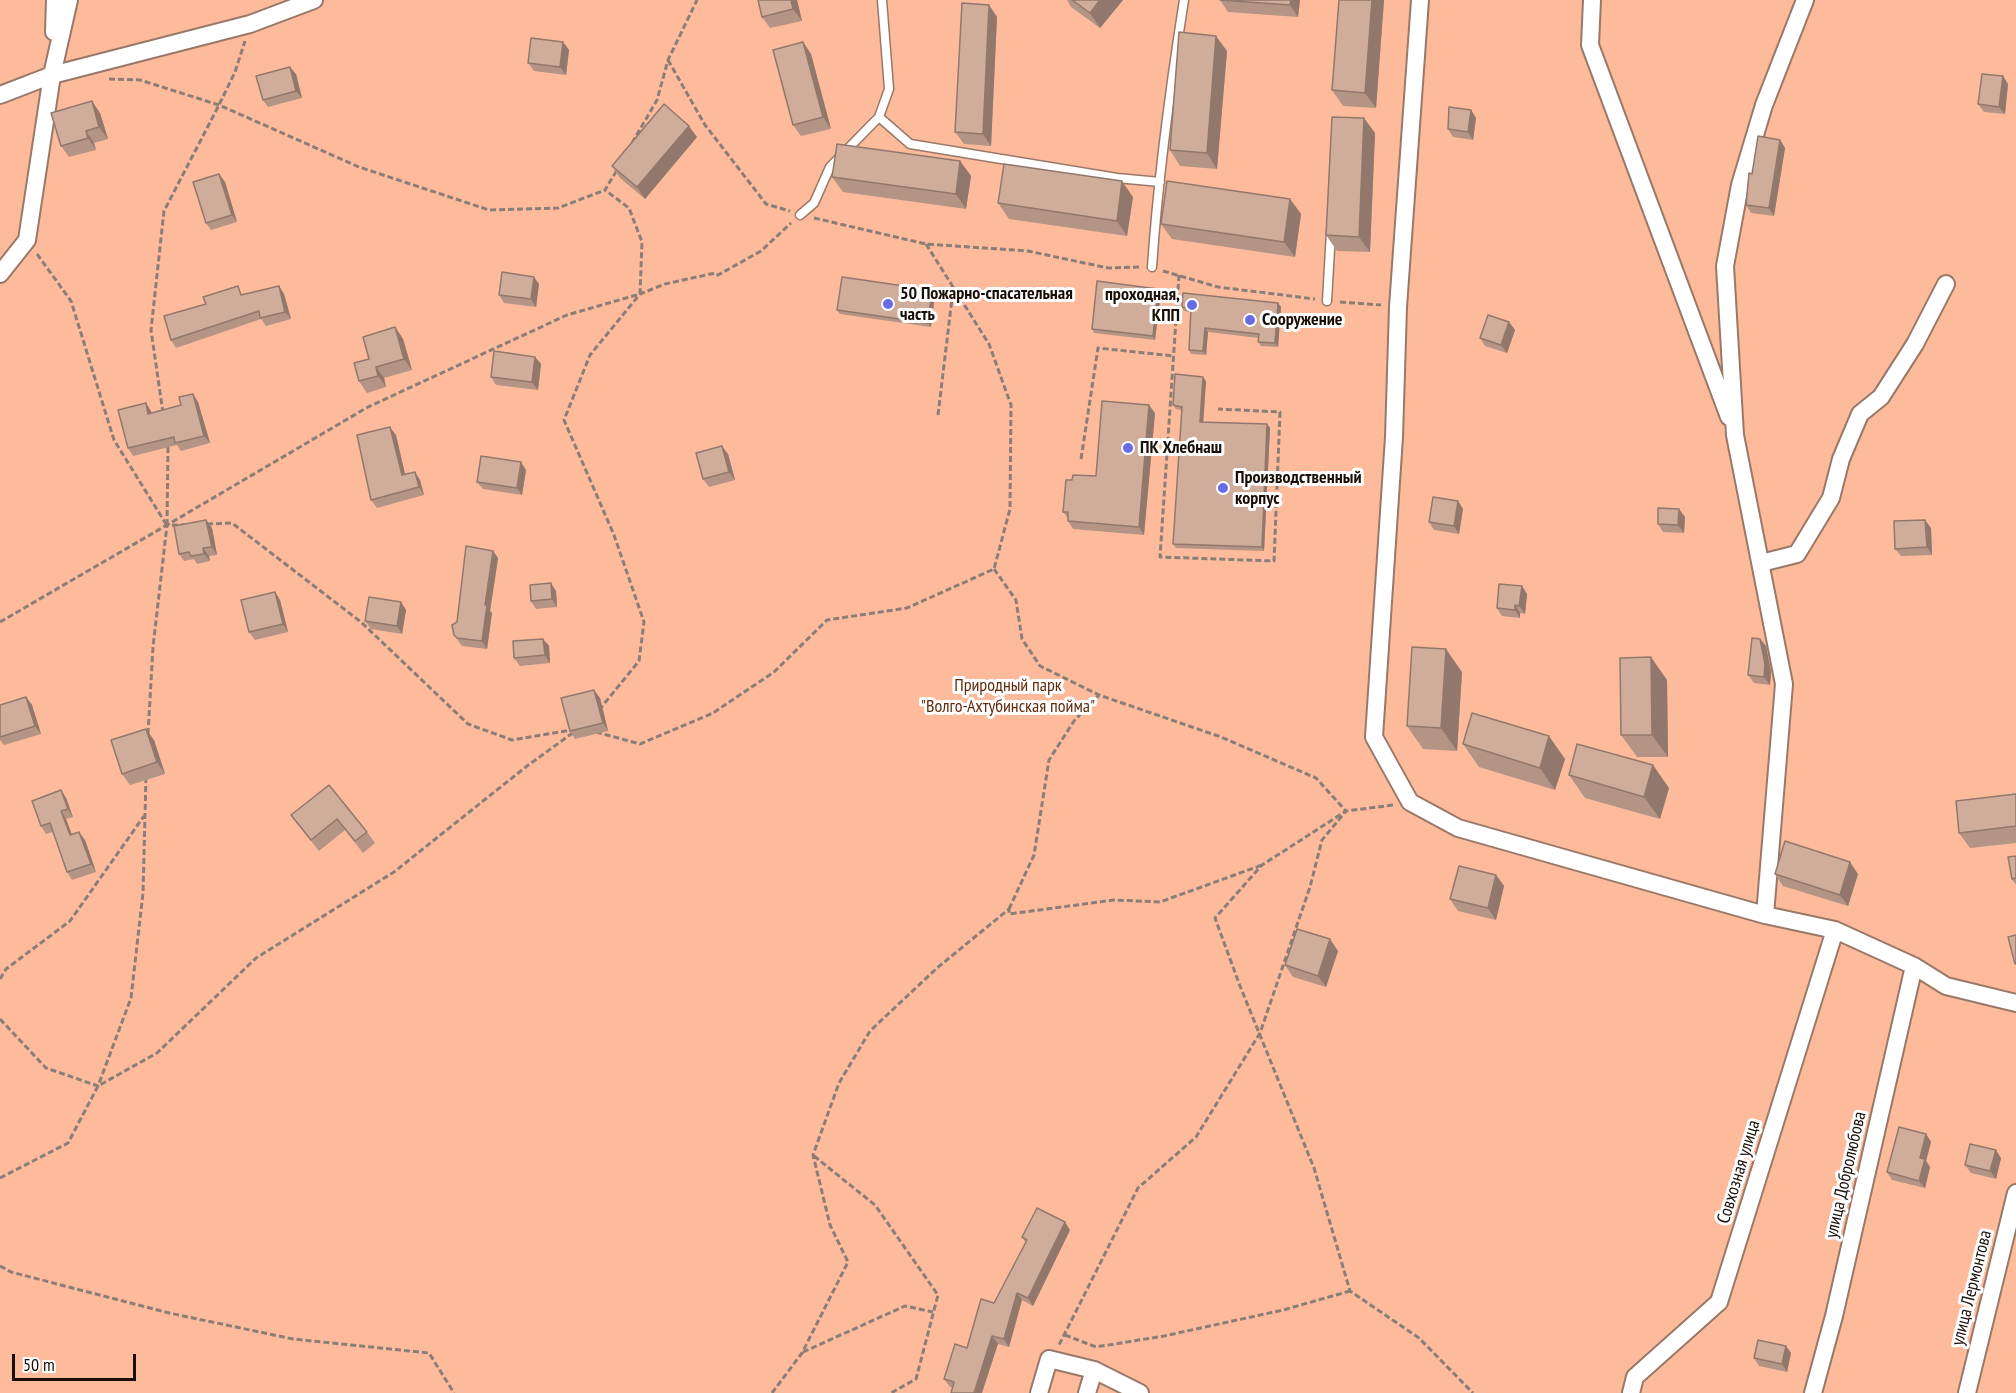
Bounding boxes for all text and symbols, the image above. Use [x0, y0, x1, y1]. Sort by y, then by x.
place label: 50 Пожарно-спасательная часть [900, 283, 1073, 326]
place label: проходная, КПП [1105, 284, 1180, 326]
marker: 50 Пожарно-спасательная часть [881, 297, 895, 311]
marker: проходная, КПП [1185, 298, 1199, 312]
place label: Сооружение [1262, 309, 1343, 331]
marker: Сооружение [1243, 313, 1257, 327]
place label: ПК Хлебнаш [1140, 437, 1222, 459]
marker: ПК Хлебнаш [1121, 441, 1135, 455]
place label: Производственный корпус [1235, 467, 1362, 510]
marker: Производственный корпус [1216, 481, 1230, 495]
park label: Природный парк "Волго-Ахтубинская пойма" [921, 675, 1095, 718]
street label: улица Добролюбова [1821, 1110, 1871, 1240]
street label: Совхозная улица [1713, 1118, 1765, 1226]
street label: улица Лермонтова [1947, 1228, 1997, 1348]
scale bar [15, 1342, 140, 1380]
text: 50 m [23, 1353, 55, 1376]

